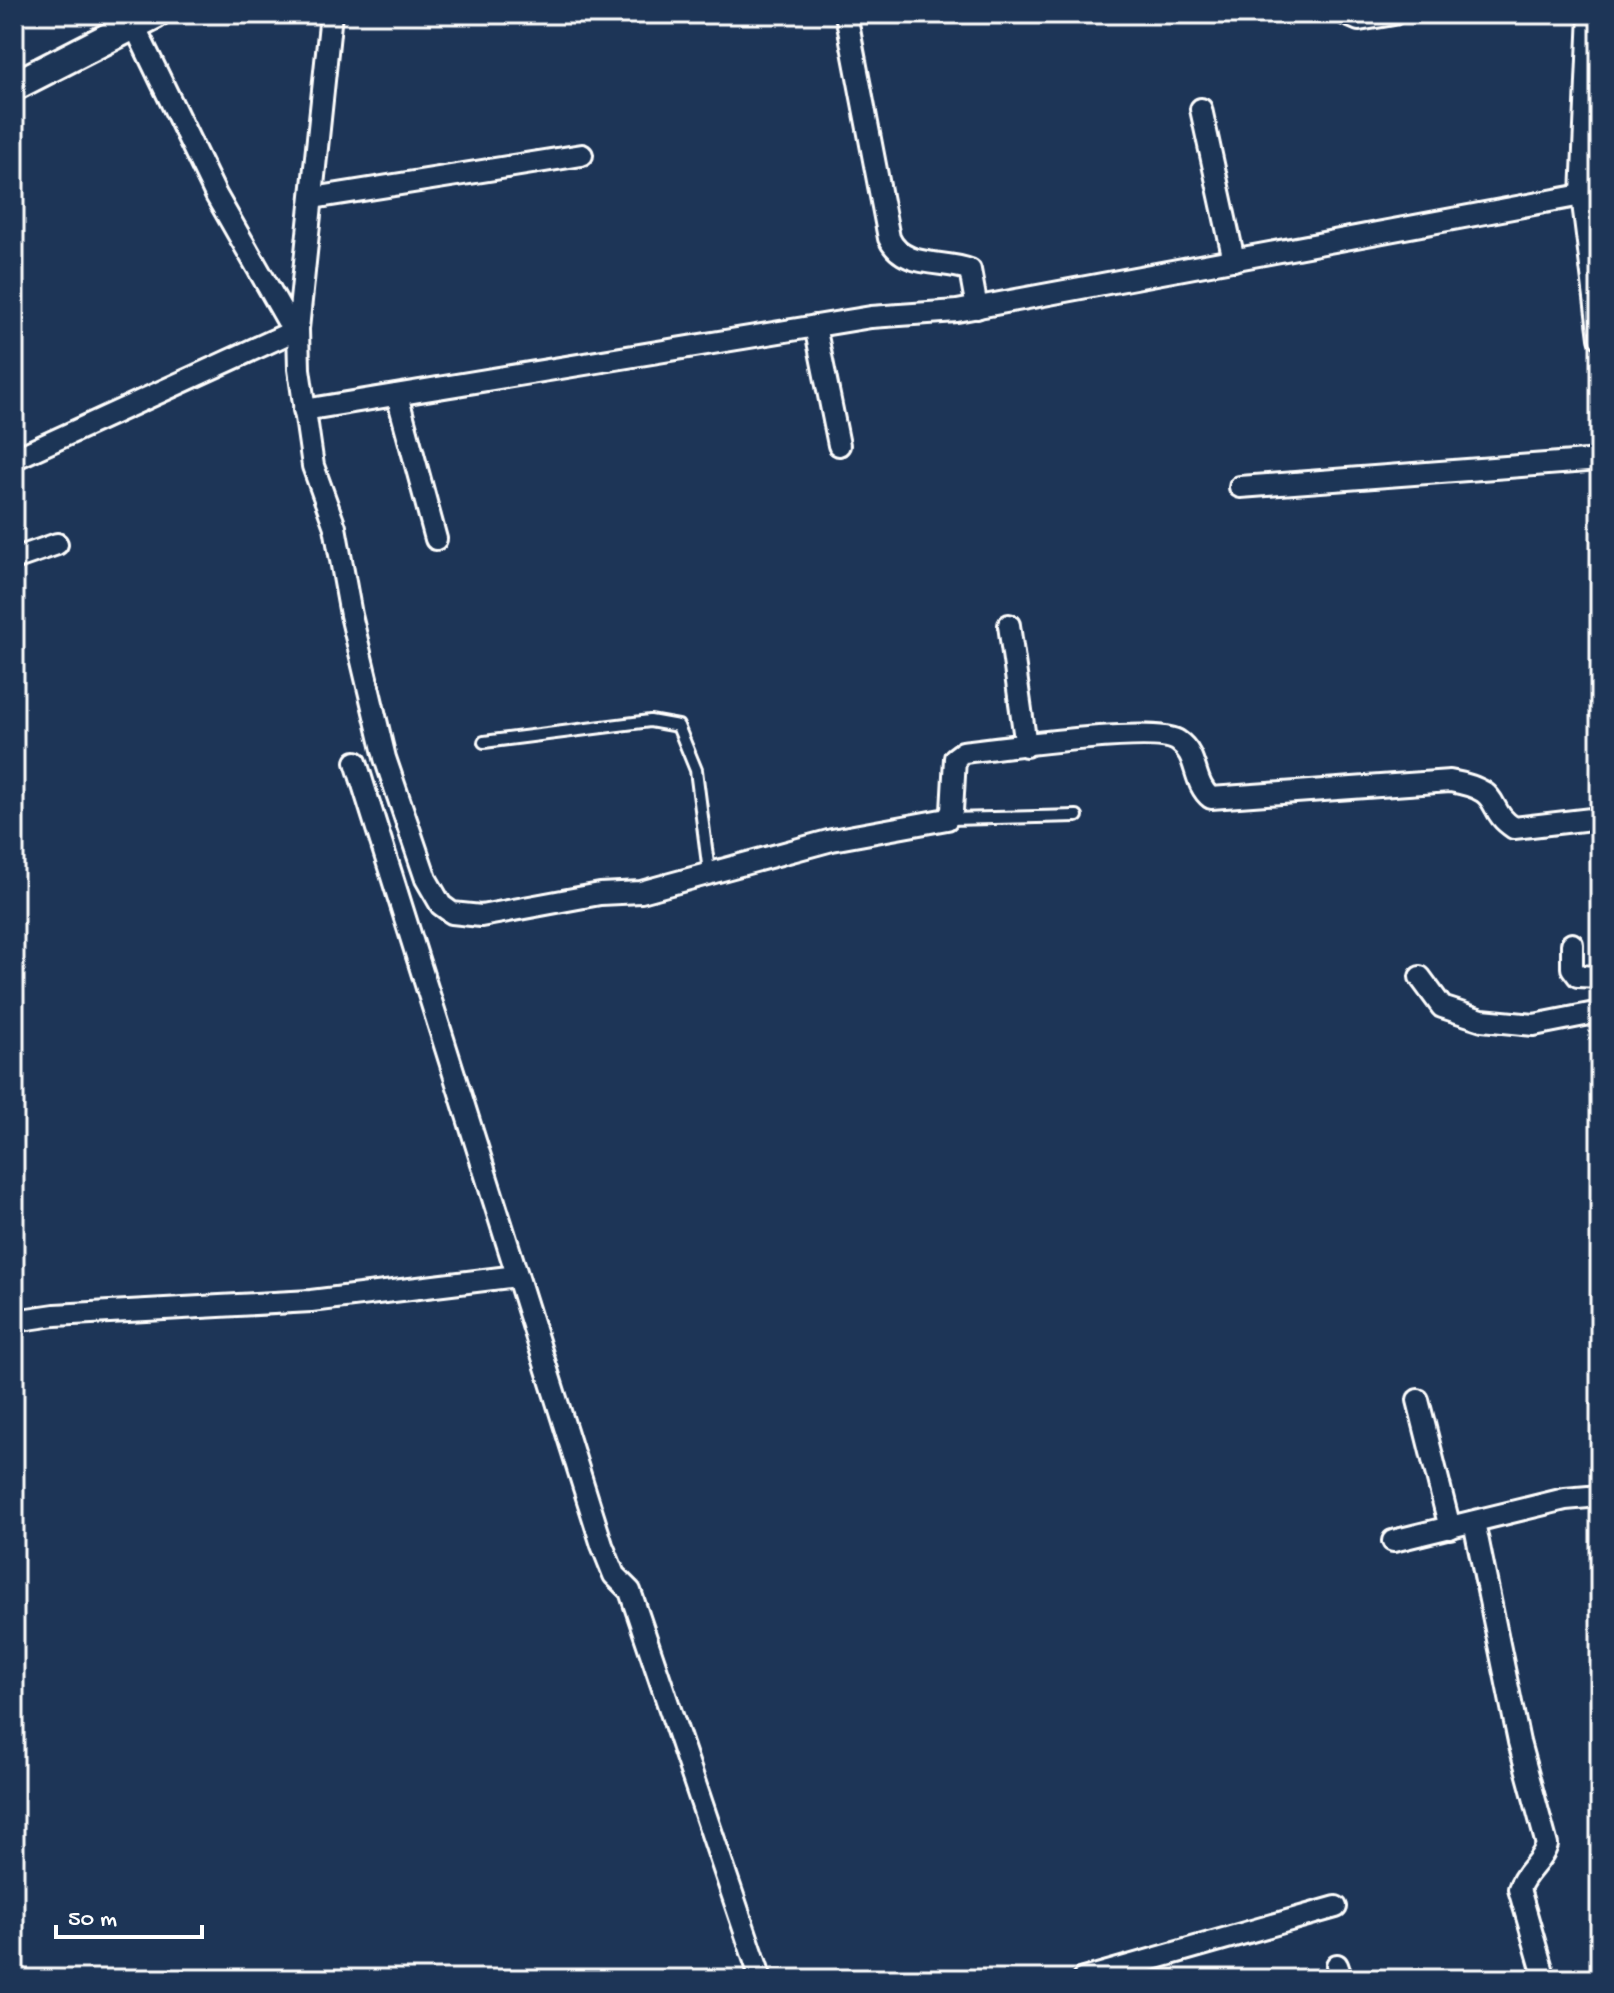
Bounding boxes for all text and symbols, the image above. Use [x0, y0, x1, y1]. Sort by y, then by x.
scale bar [56, 1889, 202, 1939]
text: 50 m [68, 1906, 117, 1935]

